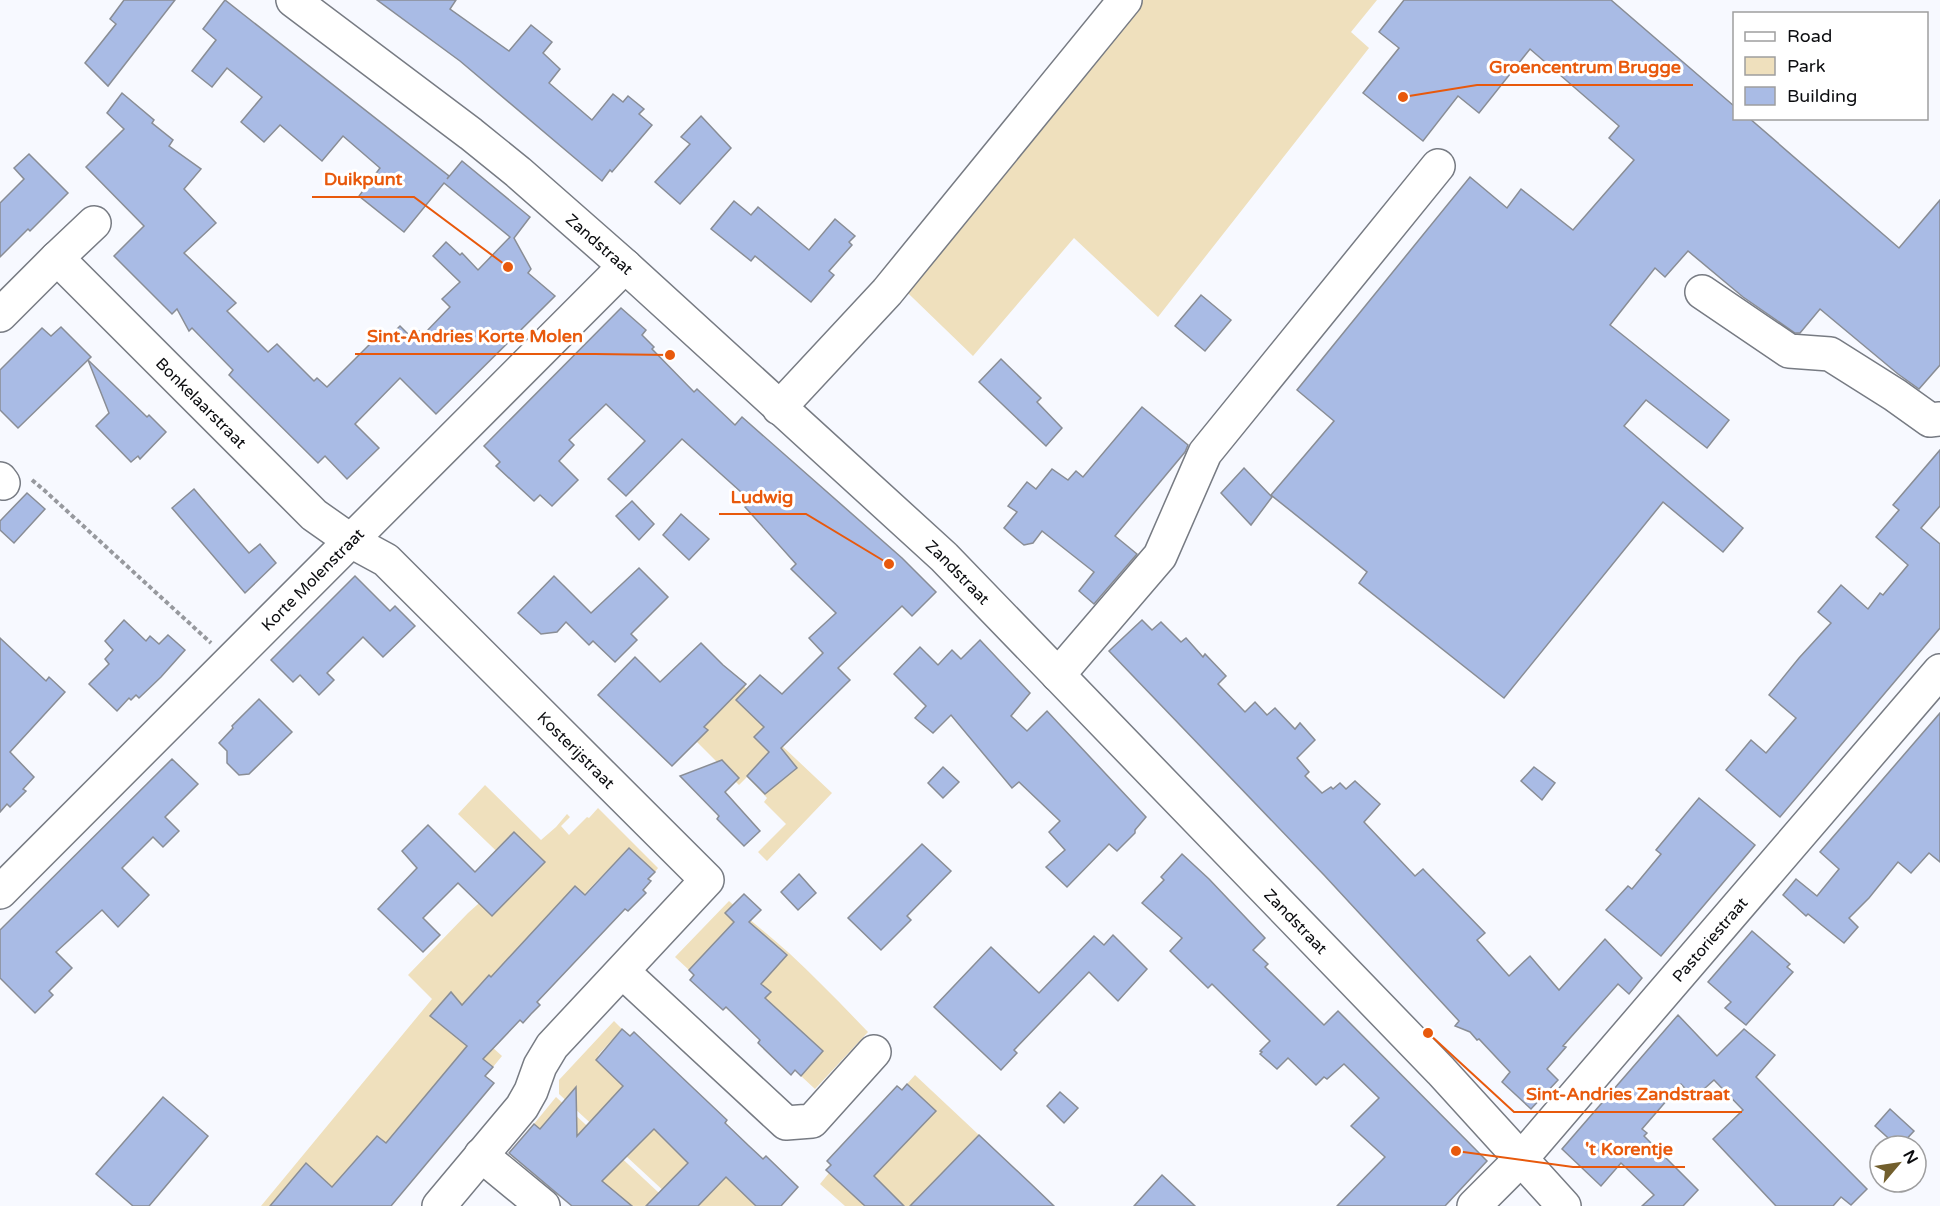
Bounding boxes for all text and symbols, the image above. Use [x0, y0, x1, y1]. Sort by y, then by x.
legend [1733, 12, 1928, 120]
text: Road [1787, 25, 1832, 47]
callout: Groencentrum Brugge [1477, 49, 1693, 85]
text: Park [1787, 55, 1826, 77]
text: Groencentrum Brugge [1489, 56, 1681, 78]
text: Building [1787, 85, 1857, 107]
callout: Duikpunt [312, 161, 414, 197]
text: Duikpunt [324, 168, 402, 190]
street label: Zandstraat [561, 210, 637, 279]
callout: Sint-Andries Korte Molen [355, 318, 595, 354]
text: Sint-Andries Korte Molen [367, 325, 583, 347]
street label: Bonkelaarstraat [151, 354, 250, 453]
callout: Ludwig [719, 478, 806, 514]
text: Ludwig [731, 486, 793, 508]
street label: Korte Molenstraat [257, 524, 369, 636]
street label: Zandstraat [921, 536, 994, 609]
street label: Kosterijstraat [533, 708, 619, 793]
street label: Zandstraat [1259, 885, 1331, 959]
street label: Pastoriestraat [1668, 893, 1752, 987]
callout: Sint-Andries Zandstraat [1514, 1076, 1742, 1112]
text: Sint-Andries Zandstraat [1526, 1083, 1730, 1105]
callout: 't Korentje [1573, 1131, 1685, 1167]
north arrow [1868, 1134, 1928, 1194]
text: 't Korentje [1585, 1138, 1673, 1160]
text: N [1898, 1147, 1922, 1168]

